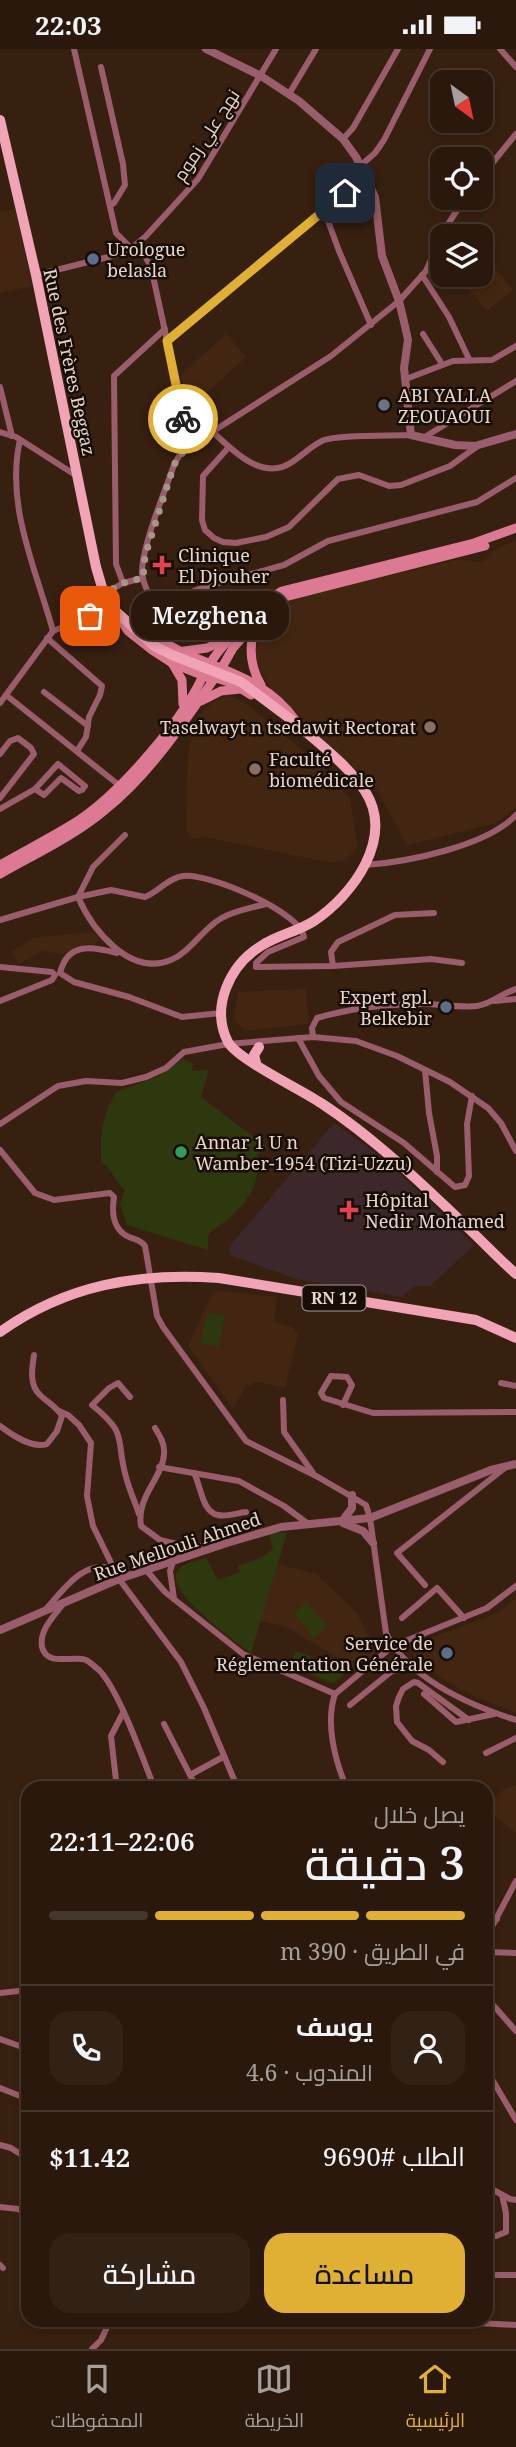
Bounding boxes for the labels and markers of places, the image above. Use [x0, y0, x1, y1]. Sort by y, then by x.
pin [315, 163, 375, 223]
place label: Urologue belasla [107, 237, 185, 282]
marker: Urologue belasla [85, 251, 101, 267]
place label: ABI YALLA ZEOUAOUI [398, 383, 492, 428]
marker: ABI YALLA ZEOUAOUI [376, 397, 392, 413]
place label: Clinique El Djouher [178, 543, 270, 588]
marker: Clinique El Djouher [152, 555, 172, 575]
pin [60, 586, 120, 646]
callout: Mezghena [132, 591, 290, 641]
place label: Taselwayt n tsedawit Rectorat [160, 715, 416, 739]
marker: Taselwayt n tsedawit Rectorat [422, 719, 438, 735]
place label: Faculté biomédicale [269, 747, 374, 792]
marker: Faculté biomédicale [247, 761, 263, 777]
place label: Expert gpl. Belkebir [339, 985, 433, 1030]
marker: Expert gpl. Belkebir [438, 999, 454, 1015]
place label: Annar 1 U n Wamber-1954 (Tizi-Uzzu) [195, 1130, 412, 1175]
marker: Annar 1 U n Wamber-1954 (Tizi-Uzzu) [173, 1144, 189, 1160]
place label: Hôpital Nedir Mohamed [365, 1188, 505, 1233]
marker: Hôpital Nedir Mohamed [339, 1200, 359, 1220]
place label: Service de Réglementation Générale [216, 1631, 433, 1676]
marker: Service de Réglementation Générale [439, 1645, 455, 1661]

